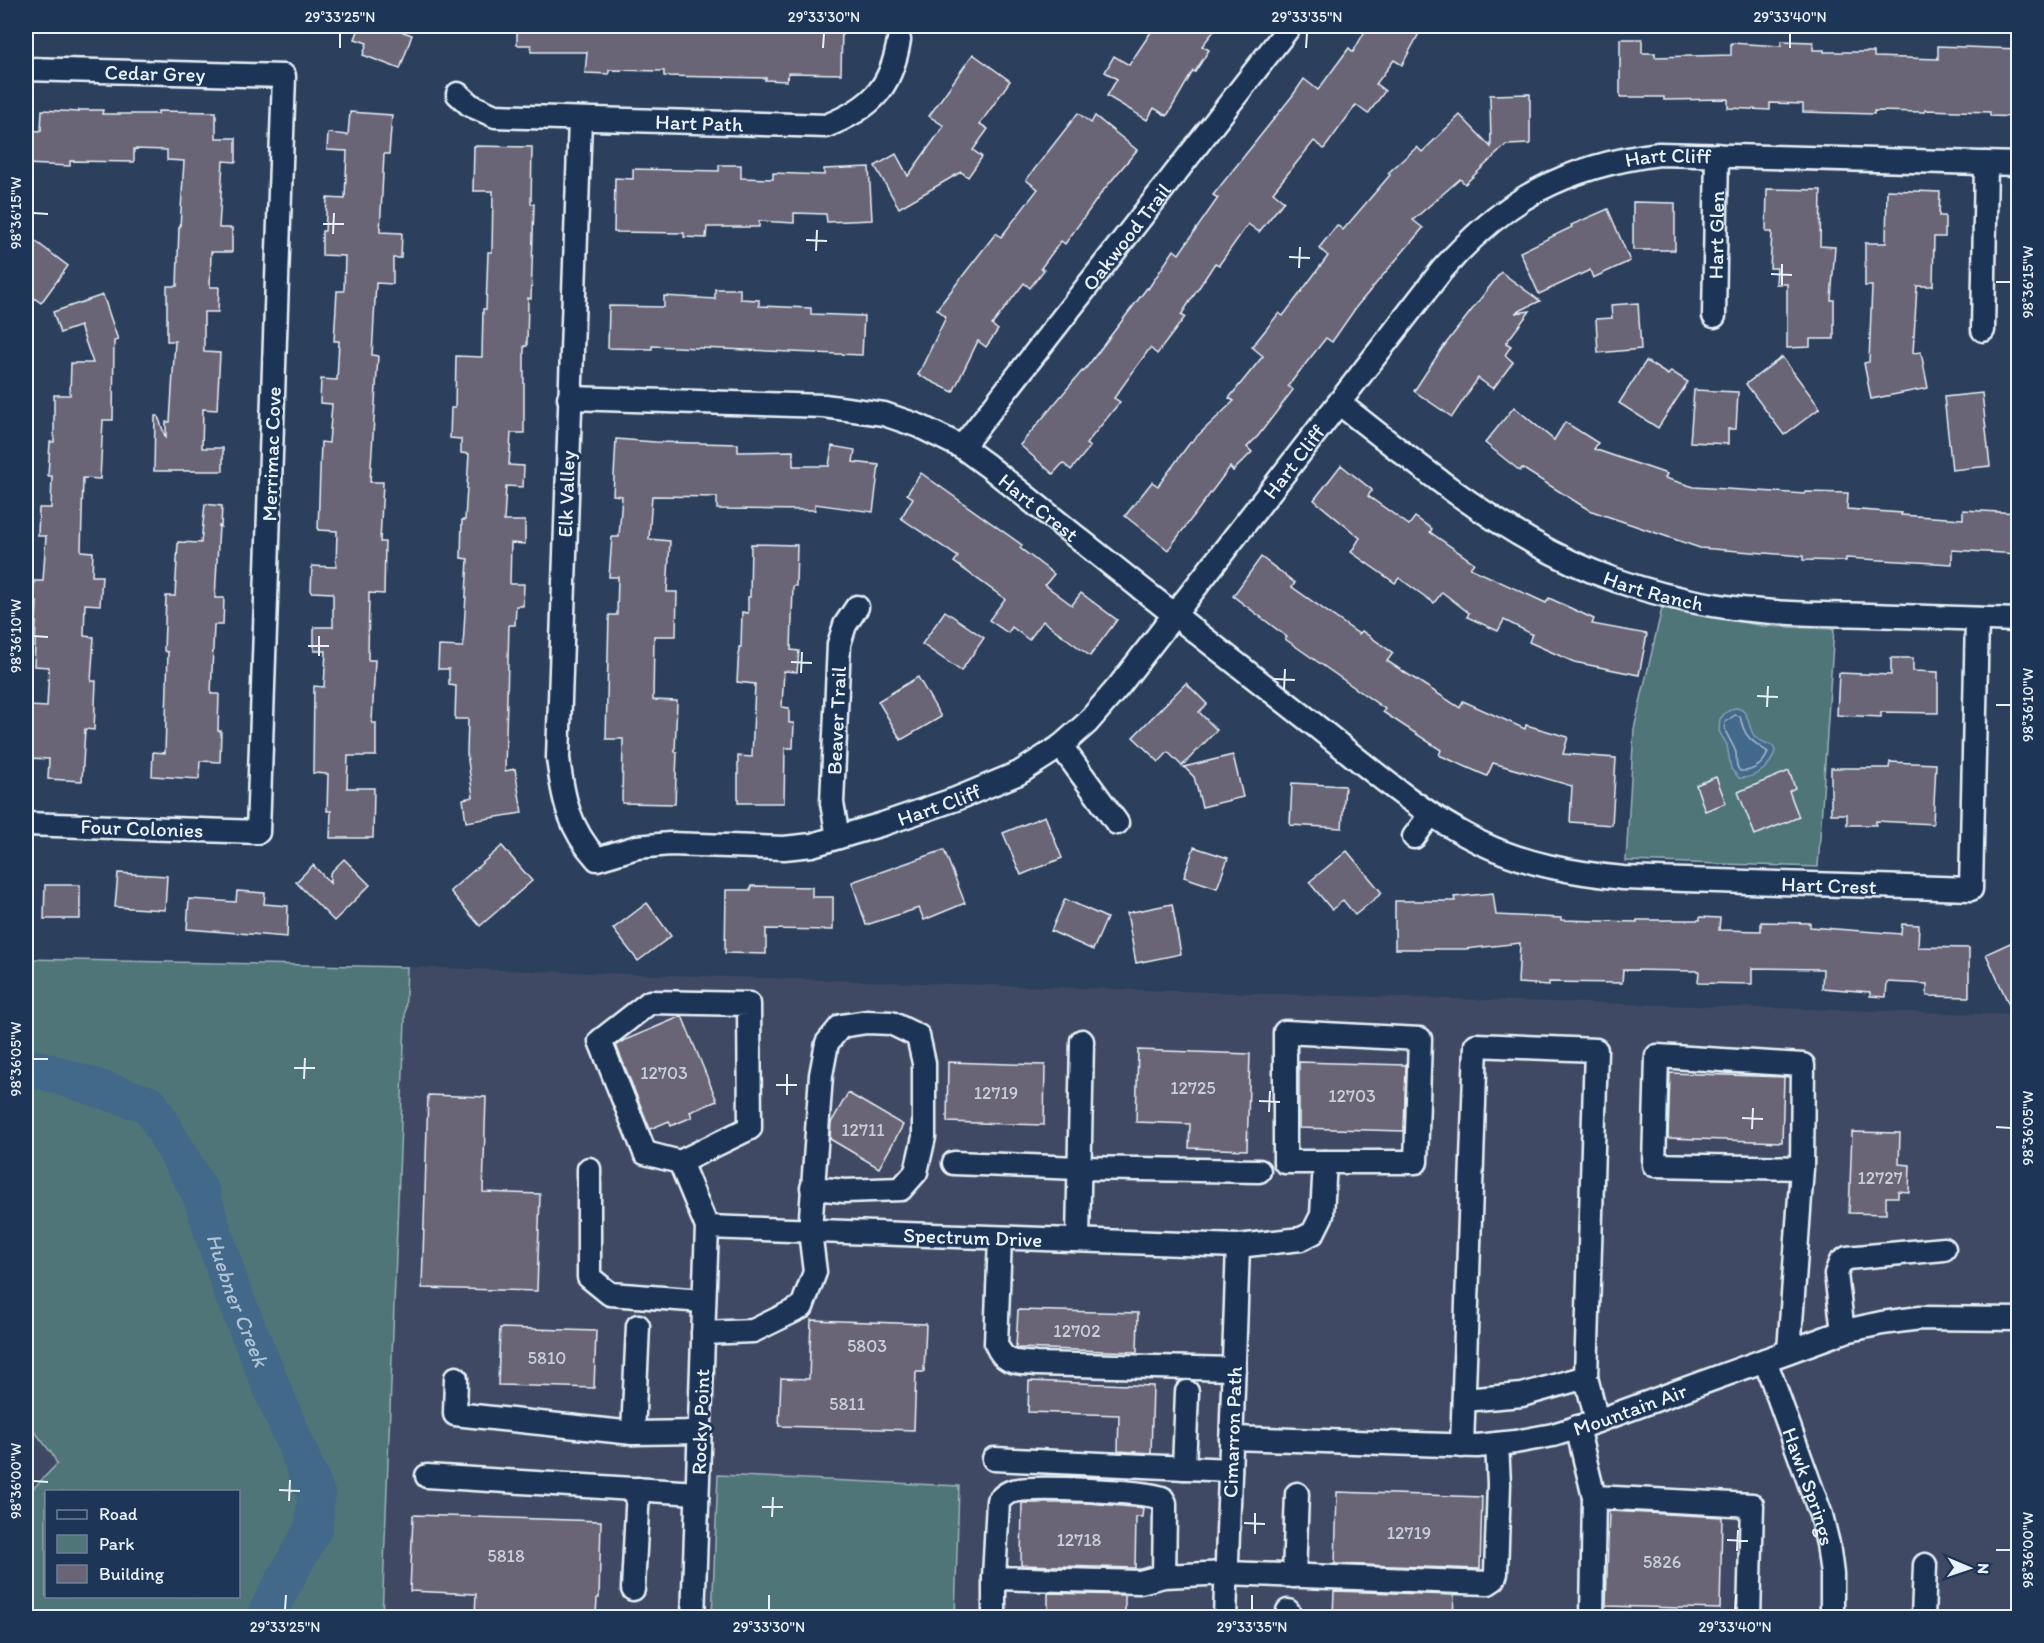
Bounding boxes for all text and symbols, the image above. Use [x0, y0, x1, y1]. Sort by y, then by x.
text: 29°33'25"N [305, 8, 375, 26]
text: 29°33'30"N [788, 8, 860, 26]
text: 29°33'35"N [1272, 8, 1342, 26]
text: 29°33'40"N [1753, 8, 1827, 26]
street label: Cedar Grey [104, 59, 206, 86]
street label: Hart Path [655, 108, 744, 136]
street label: Hart Cliff [1623, 141, 1712, 172]
text: 98°36'15"W [7, 177, 25, 249]
street label: Oakwood Trail [1076, 178, 1176, 295]
street label: Hart Glen [1702, 190, 1729, 280]
text: 98°36'15"W [2019, 246, 2037, 318]
street label: Merrimac Cove [256, 386, 286, 522]
street label: Hart Cliff [1257, 419, 1330, 503]
street label: Elk Valley [552, 450, 580, 538]
street label: Hart Crest [994, 467, 1084, 547]
street label: Hart Ranch [1600, 564, 1706, 616]
text: 98°36'10"W [7, 599, 25, 673]
street label: Beaver Trail [821, 666, 851, 776]
text: 98°36'10"W [2019, 668, 2037, 742]
street label: Hart Cliff [894, 778, 985, 831]
street label: Four Colonies [80, 813, 204, 843]
street label: Hart Crest [1781, 871, 1877, 899]
text: 98°36'05"W [7, 1021, 25, 1096]
house number: 12703 [640, 1062, 688, 1084]
house number: 12725 [1170, 1077, 1216, 1099]
house number: 12719 [974, 1082, 1018, 1104]
house number: 12703 [1328, 1085, 1376, 1107]
text: 98°36'05"W [2019, 1090, 2037, 1165]
house number: 12711 [841, 1119, 885, 1141]
house number: 12727 [1857, 1167, 1903, 1189]
street label: Spectrum Drive [903, 1222, 1043, 1251]
water label: Huebner Creek [201, 1230, 276, 1372]
house number: 12702 [1053, 1320, 1101, 1342]
house number: 5803 [847, 1335, 887, 1357]
house number: 5810 [528, 1347, 566, 1369]
street label: Cimarron Path [1217, 1366, 1246, 1498]
street label: Rocky Point [686, 1368, 714, 1476]
street label: Mountain Air [1570, 1377, 1690, 1441]
house number: 5811 [829, 1393, 865, 1415]
street label: Hawk Springs [1778, 1424, 1840, 1548]
text: 98°36'00"W [7, 1443, 25, 1519]
legend [45, 1490, 240, 1598]
text: Road [99, 1503, 138, 1525]
text: 98°36'00"W [2019, 1512, 2037, 1588]
house number: 12719 [1387, 1522, 1431, 1544]
house number: 12718 [1057, 1529, 1102, 1551]
text: Park [99, 1533, 134, 1555]
north arrow [1939, 1538, 1999, 1598]
house number: 5818 [487, 1545, 525, 1567]
house number: 5826 [1643, 1551, 1681, 1573]
text: Building [99, 1563, 165, 1585]
text: N [1974, 1563, 1993, 1574]
text: 29°33'25"N [250, 1618, 320, 1636]
text: 29°33'30"N [733, 1618, 805, 1636]
text: 29°33'35"N [1217, 1618, 1287, 1636]
text: 29°33'40"N [1698, 1618, 1772, 1636]

